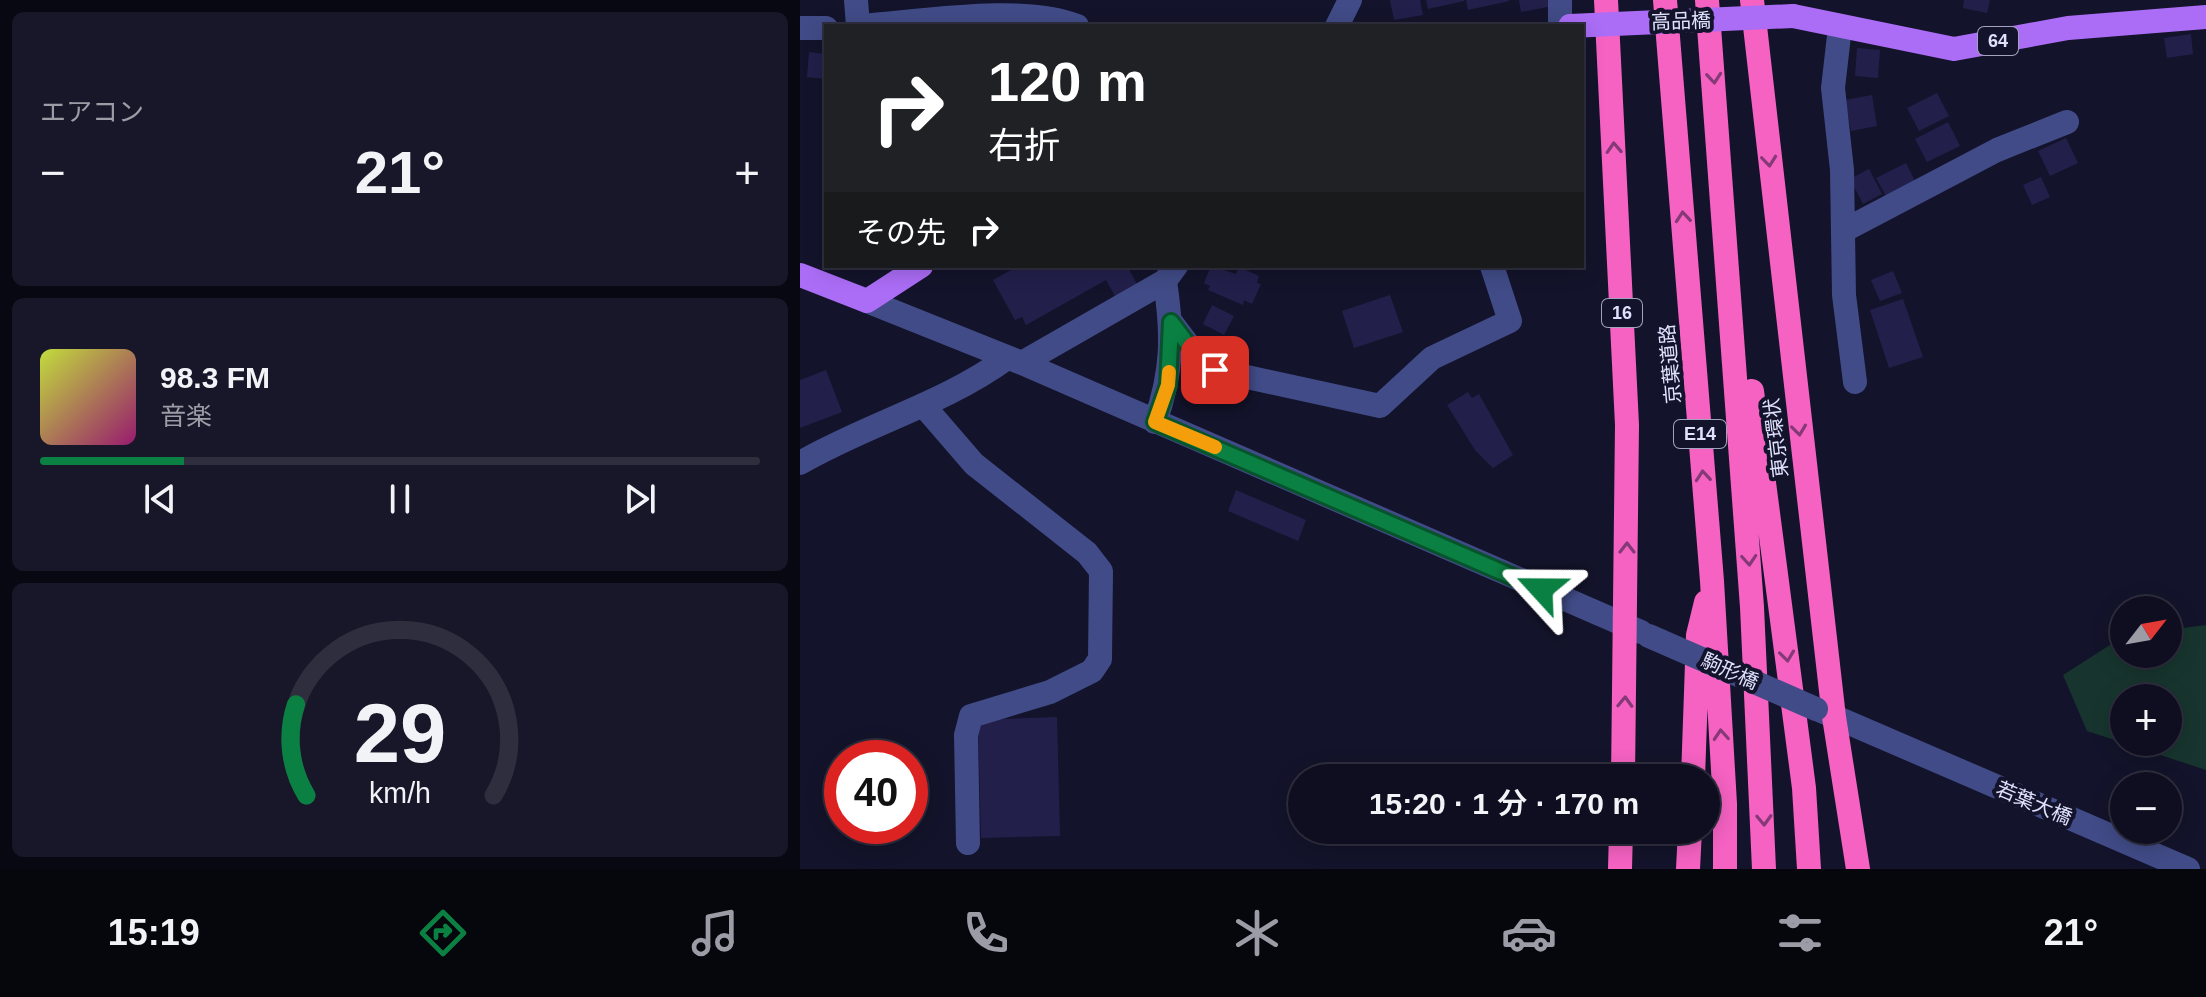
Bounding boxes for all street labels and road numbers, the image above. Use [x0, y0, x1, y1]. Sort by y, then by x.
street label: 高品橋 [1651, 9, 1711, 33]
road number: 64 [1978, 27, 2018, 55]
road number: 16 [1602, 299, 1642, 327]
street label: 京葉道路 [1656, 323, 1684, 405]
street label: 東京環状 [1760, 397, 1792, 479]
road number: E14 [1674, 420, 1726, 448]
street label: 駒形橋 [1698, 649, 1762, 693]
street label: 若葉大橋 [1993, 777, 2075, 829]

